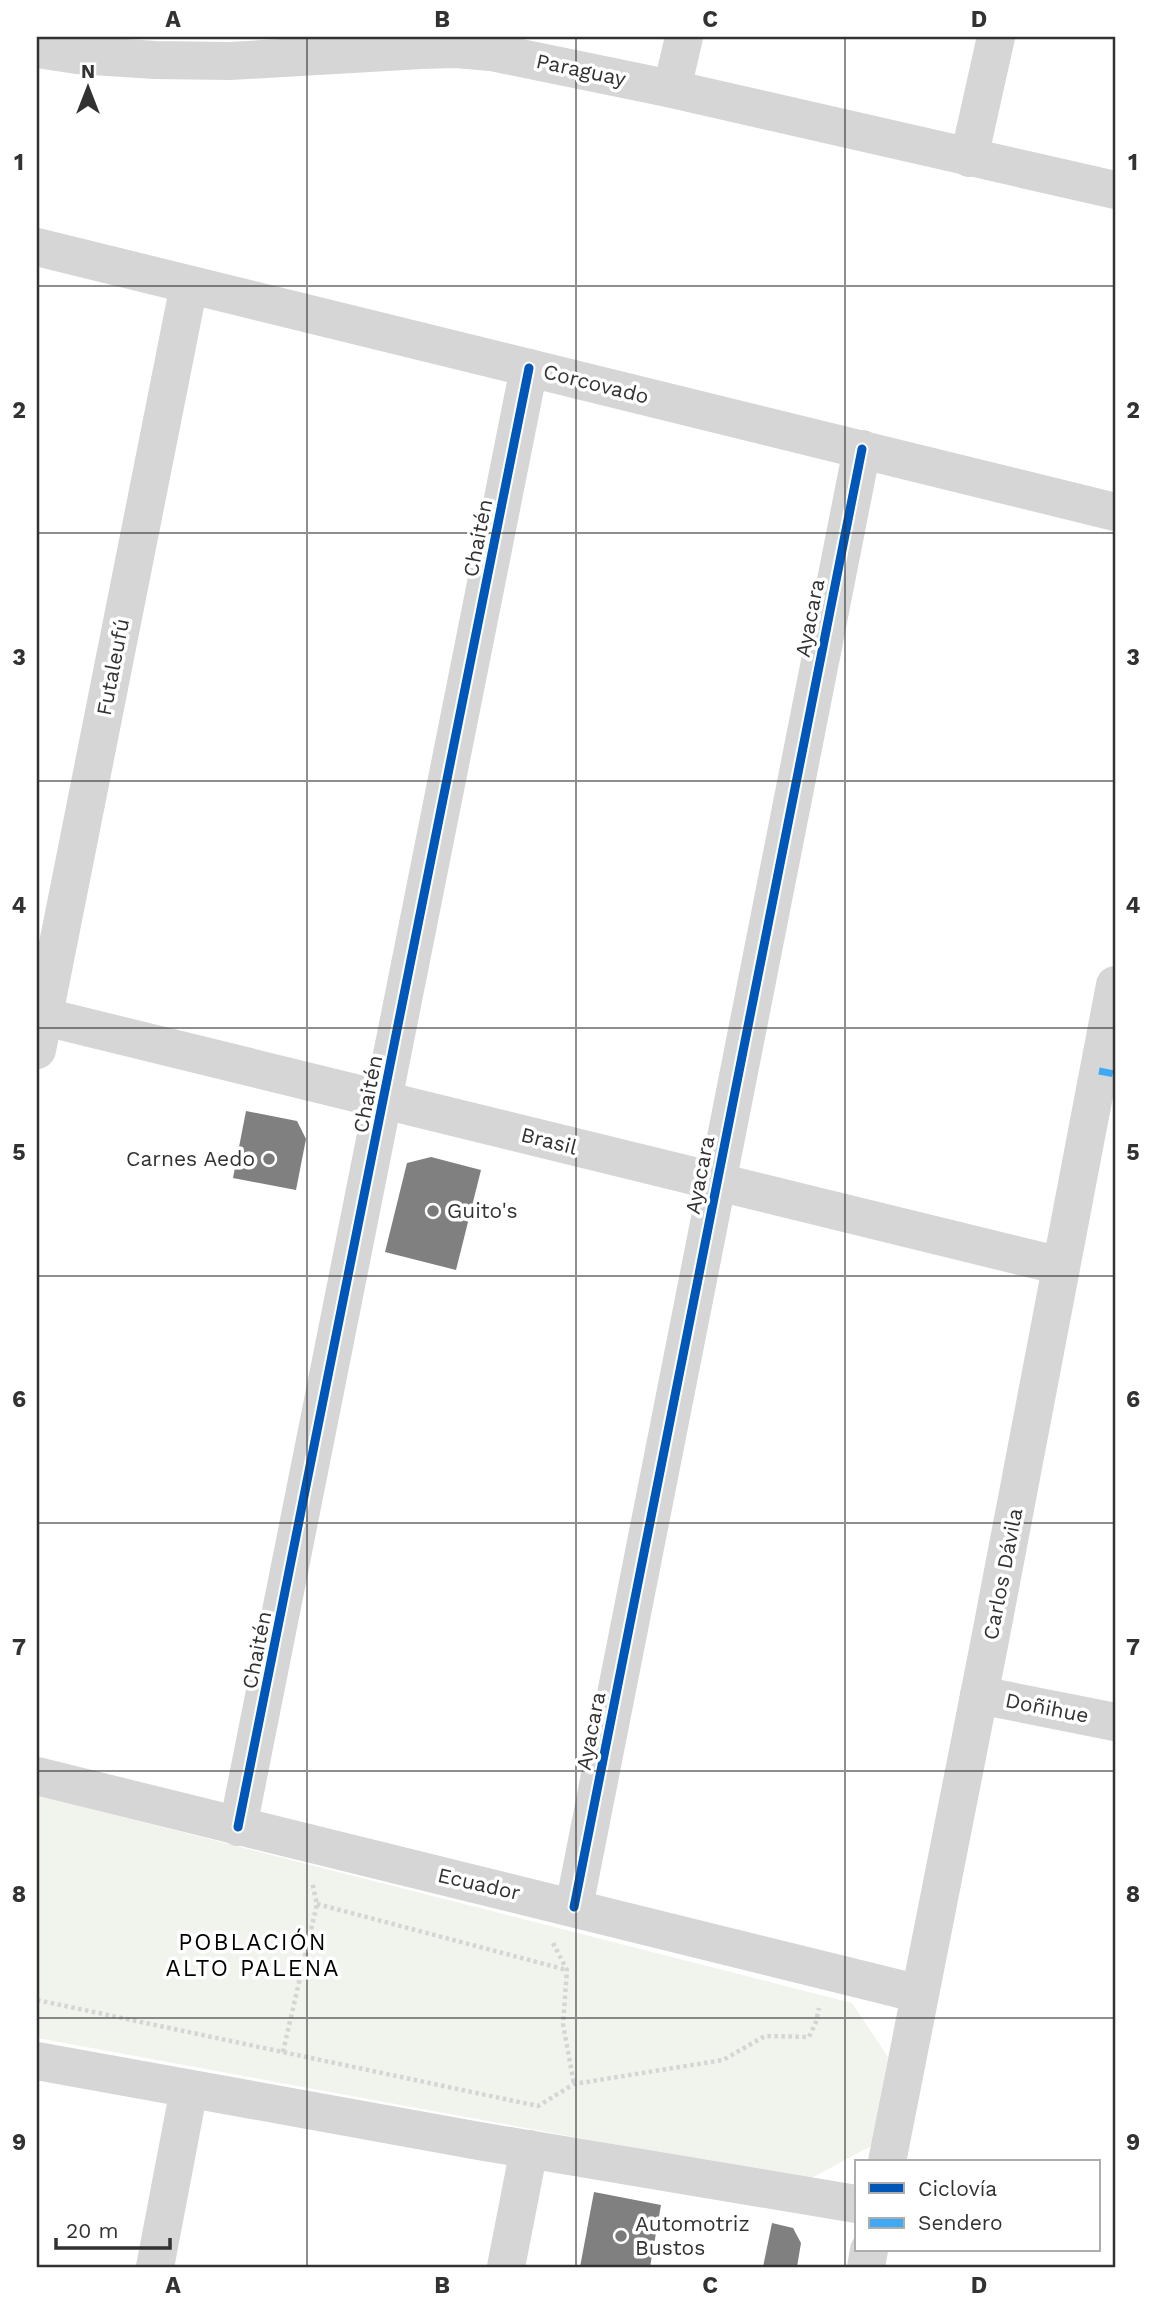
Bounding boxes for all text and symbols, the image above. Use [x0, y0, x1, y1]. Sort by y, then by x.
text: A [165, 6, 181, 33]
text: B [434, 6, 450, 33]
text: C [702, 6, 718, 33]
text: D [971, 6, 987, 33]
street label: Paraguay [534, 48, 628, 91]
north arrow [52, 52, 122, 122]
text: N [81, 60, 95, 83]
text: 1 [14, 149, 24, 176]
text: 1 [1128, 149, 1138, 176]
street label: Corcovado [541, 358, 651, 409]
text: 2 [12, 397, 26, 424]
text: 2 [1126, 397, 1140, 424]
street label: Chaitén [458, 497, 497, 579]
street label: Ayacara [790, 577, 829, 659]
street label: Futaleufú [91, 616, 134, 718]
text: 3 [12, 644, 26, 671]
text: 3 [1126, 644, 1140, 671]
text: 4 [12, 892, 27, 919]
text: 4 [1126, 892, 1141, 919]
street label: Chaitén [348, 1053, 387, 1135]
street label: Brasil [518, 1121, 580, 1160]
street label: Ayacara [680, 1134, 719, 1216]
text: 5 [12, 1139, 26, 1166]
text: 5 [1126, 1139, 1140, 1166]
place label: Carnes Aedo [126, 1146, 255, 1171]
marker: Carnes Aedo [261, 1151, 277, 1167]
place label: Guito's [447, 1198, 517, 1223]
marker: Guito's [425, 1203, 441, 1219]
text: 6 [12, 1386, 26, 1413]
text: 6 [1126, 1386, 1140, 1413]
street label: Carlos Dávila [977, 1506, 1028, 1642]
street label: Chaitén [237, 1609, 276, 1691]
text: 7 [12, 1634, 26, 1661]
text: 7 [1126, 1634, 1140, 1661]
street label: Doñihue [1003, 1687, 1091, 1728]
street label: Ayacara [571, 1690, 610, 1772]
street label: Ecuador [435, 1862, 523, 1905]
text: 8 [12, 1881, 26, 1908]
text: 8 [1126, 1881, 1140, 1908]
district label: POBLACIÓN ALTO PALENA [166, 1928, 341, 1982]
text: 9 [12, 2129, 26, 2156]
text: 9 [1126, 2129, 1140, 2156]
legend [855, 2160, 1100, 2252]
text: Ciclovía [918, 2176, 997, 2201]
scale bar [56, 2206, 170, 2250]
text: Sendero [918, 2210, 1003, 2235]
place label: Automotriz Bustos [635, 2211, 750, 2260]
text: 20 m [66, 2218, 118, 2243]
marker: Automotriz Bustos [613, 2228, 629, 2244]
text: A [165, 2272, 181, 2299]
text: B [434, 2272, 450, 2299]
text: C [702, 2272, 718, 2299]
text: D [971, 2272, 987, 2299]

